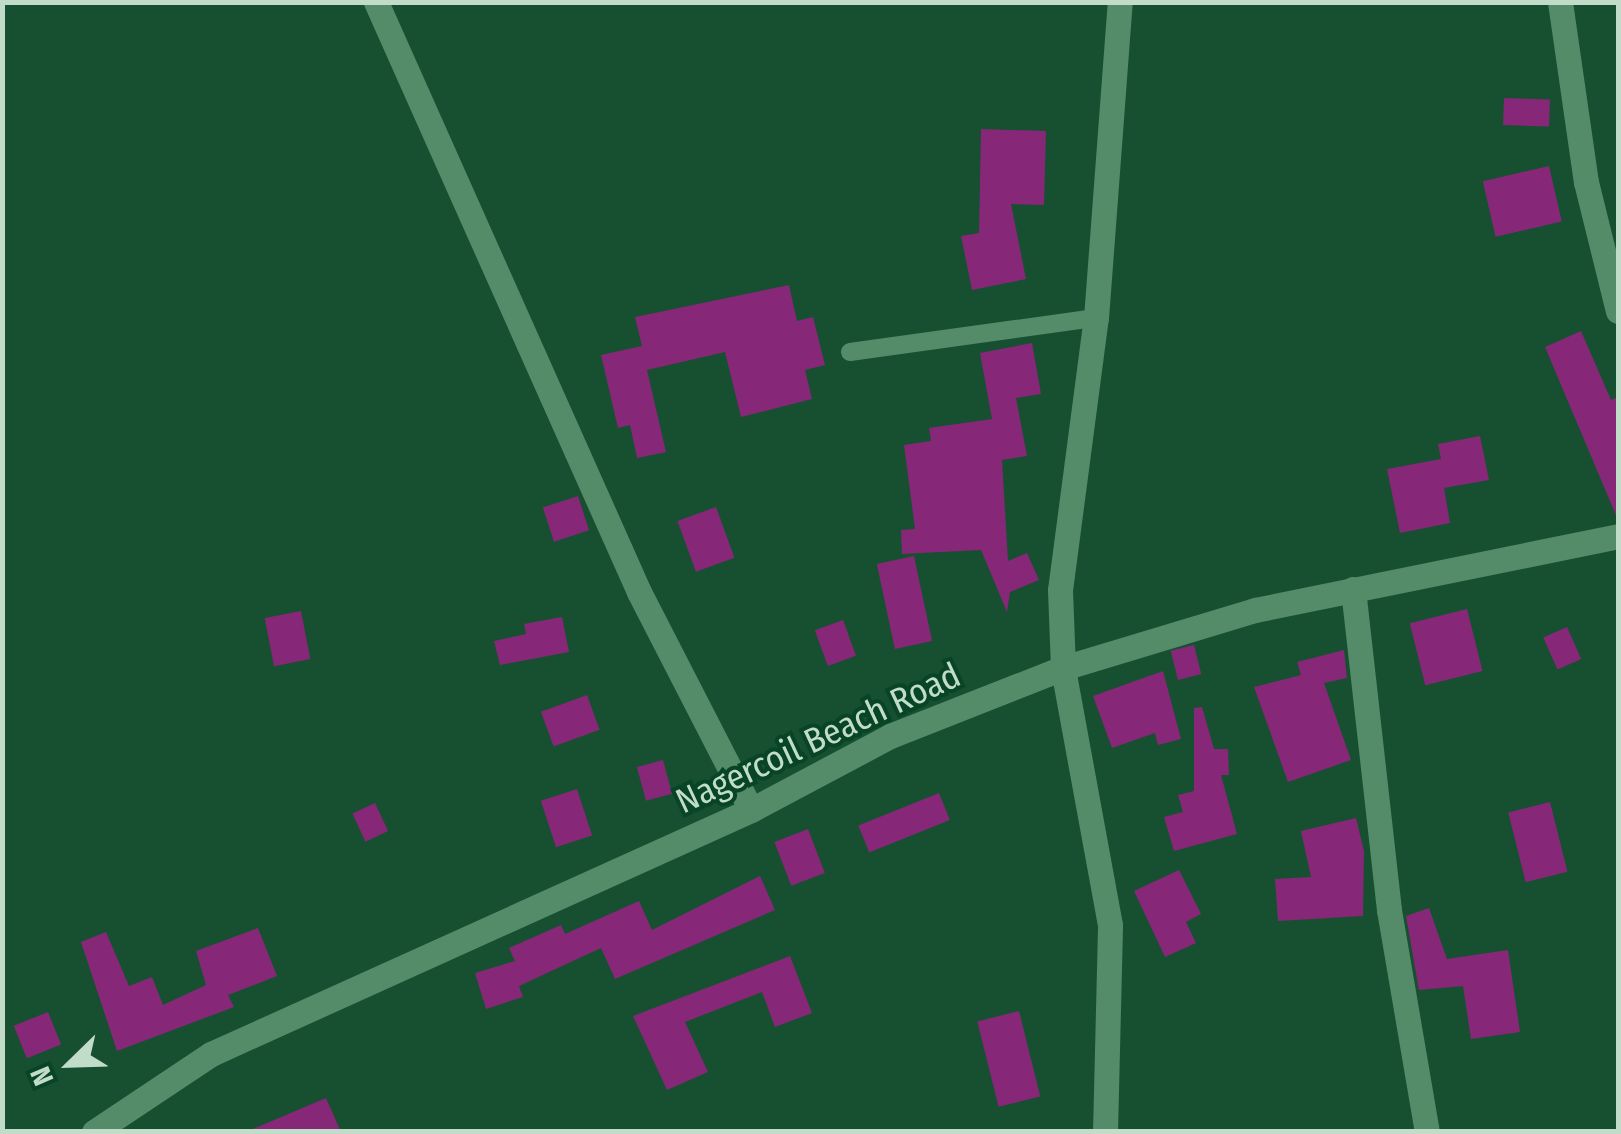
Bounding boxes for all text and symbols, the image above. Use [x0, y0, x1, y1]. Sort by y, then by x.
street label: Nagercoil Beach Road [669, 654, 967, 822]
north arrow [20, 1014, 120, 1114]
text: N [23, 1062, 60, 1090]

